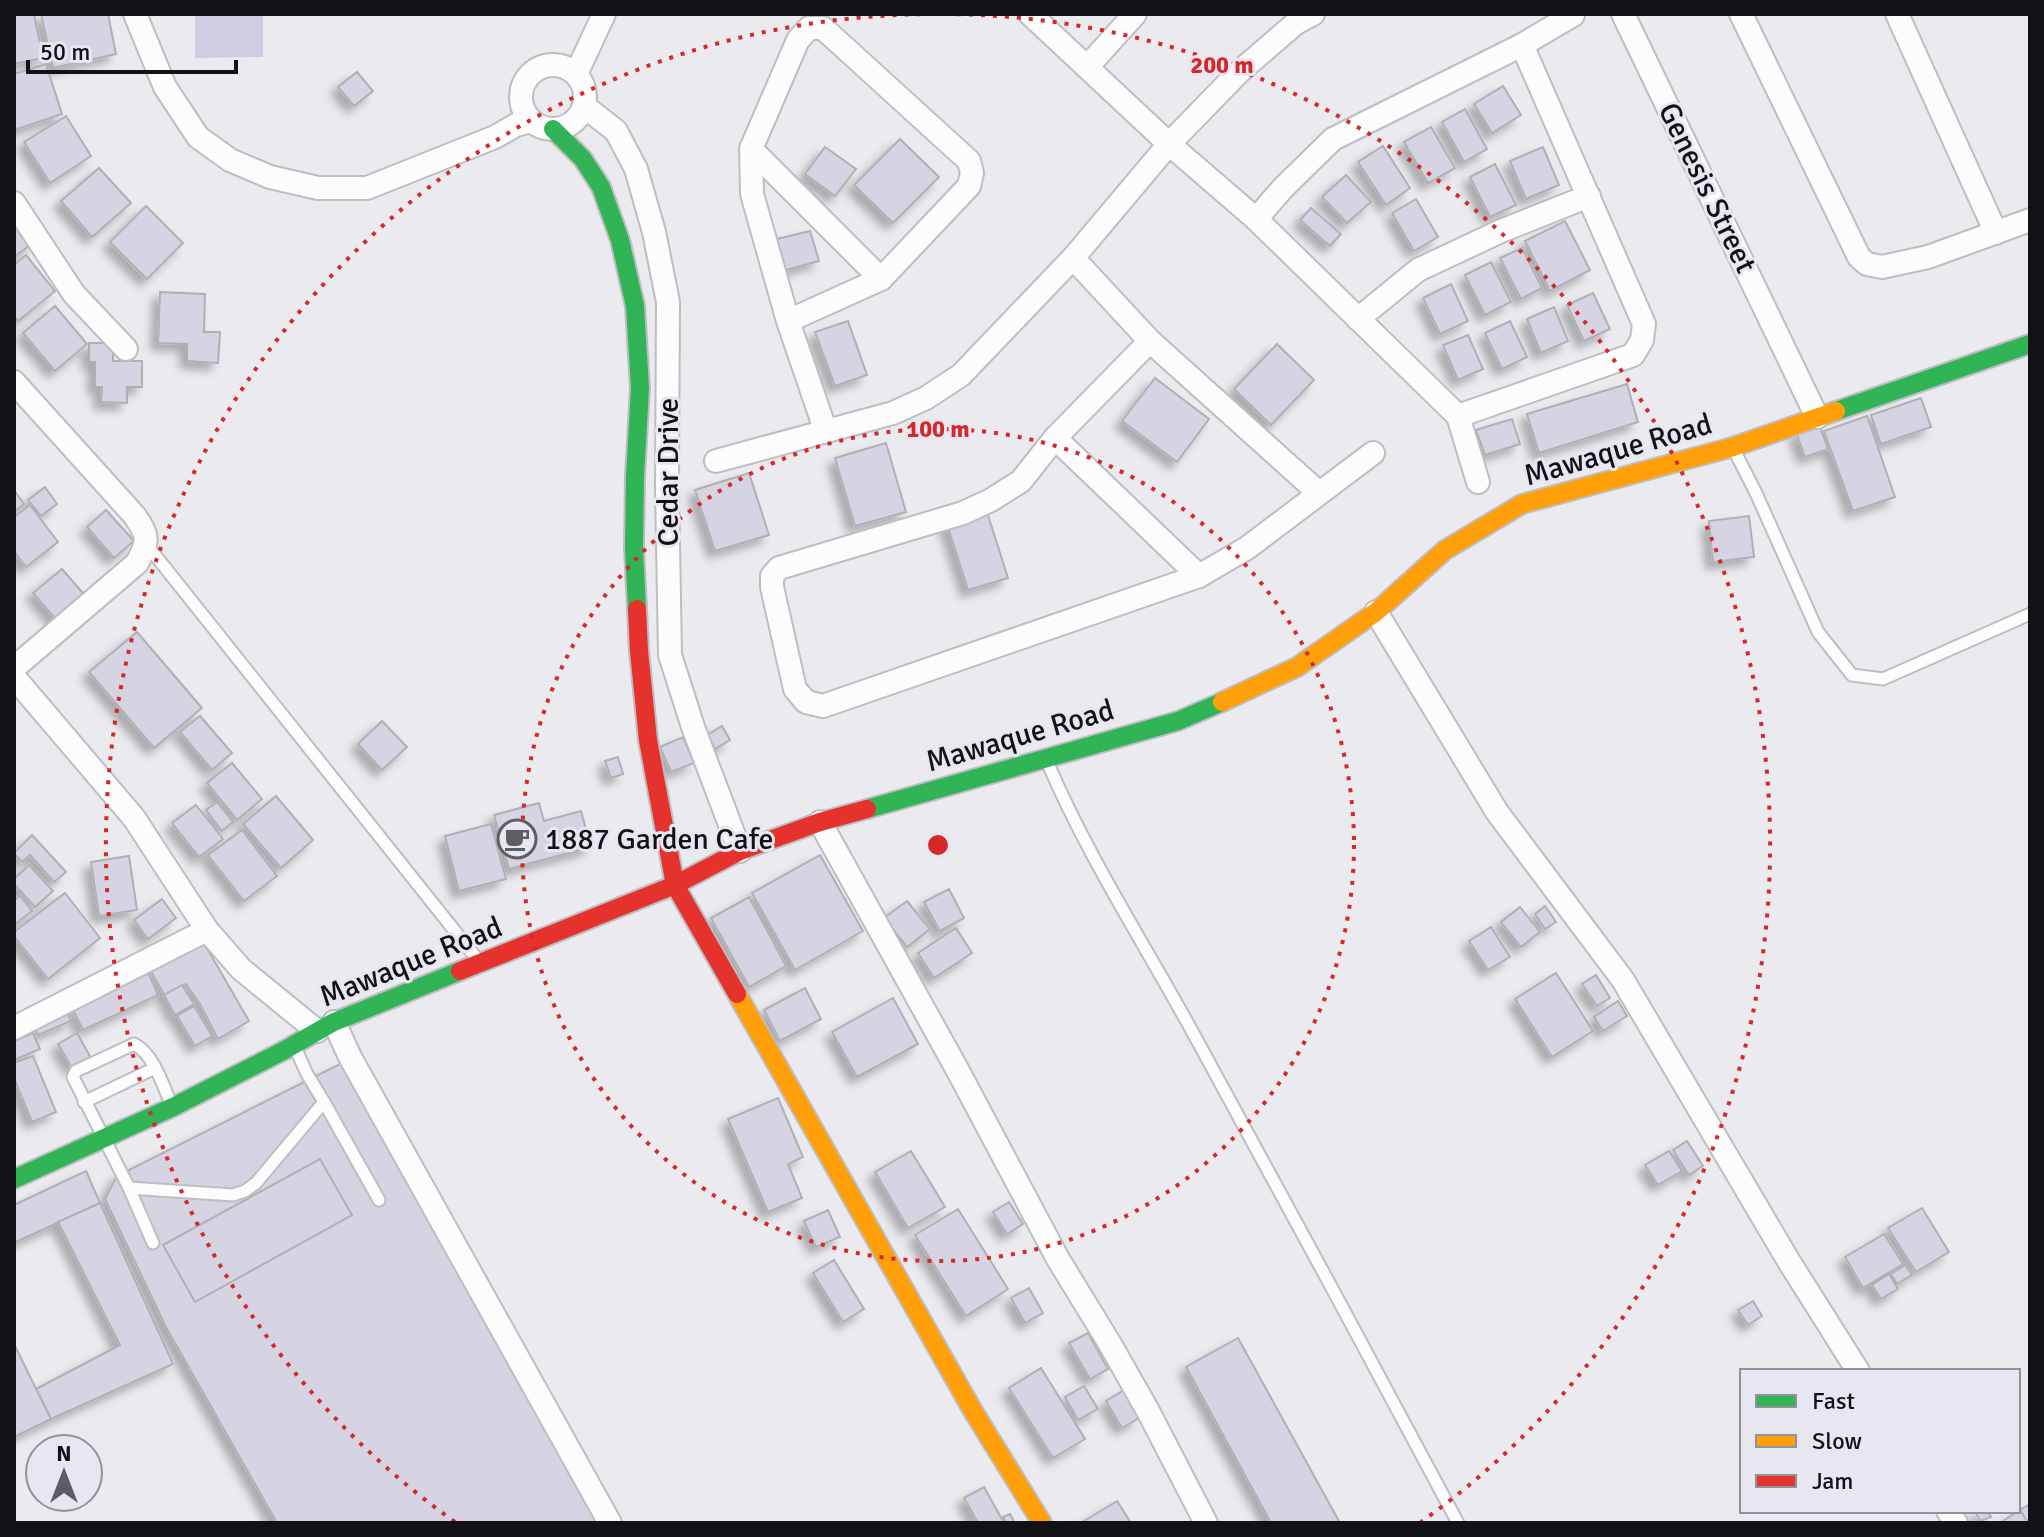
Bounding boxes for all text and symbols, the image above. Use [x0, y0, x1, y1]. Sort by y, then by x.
scale bar [28, 24, 236, 74]
text: 50 m [40, 37, 90, 67]
text: 200 m [1190, 50, 1254, 80]
street label: Genesis Street [1650, 97, 1764, 279]
street label: Cedar Drive [650, 398, 687, 546]
street label: Mawaque Road [1520, 406, 1716, 494]
text: 100 m [906, 414, 970, 444]
street label: Mawaque Road [922, 692, 1118, 780]
cafe icon: 1887 Garden Cafe [496, 818, 538, 860]
place label: 1887 Garden Cafe [545, 821, 773, 858]
centre of rings [924, 831, 952, 859]
street label: Mawaque Road [314, 909, 508, 1015]
legend [1740, 1369, 2020, 1513]
text: Fast [1812, 1386, 1855, 1416]
text: Slow [1812, 1426, 1862, 1456]
north arrow [24, 1433, 104, 1513]
text: N [56, 1440, 72, 1467]
text: Jam [1812, 1466, 1853, 1496]

